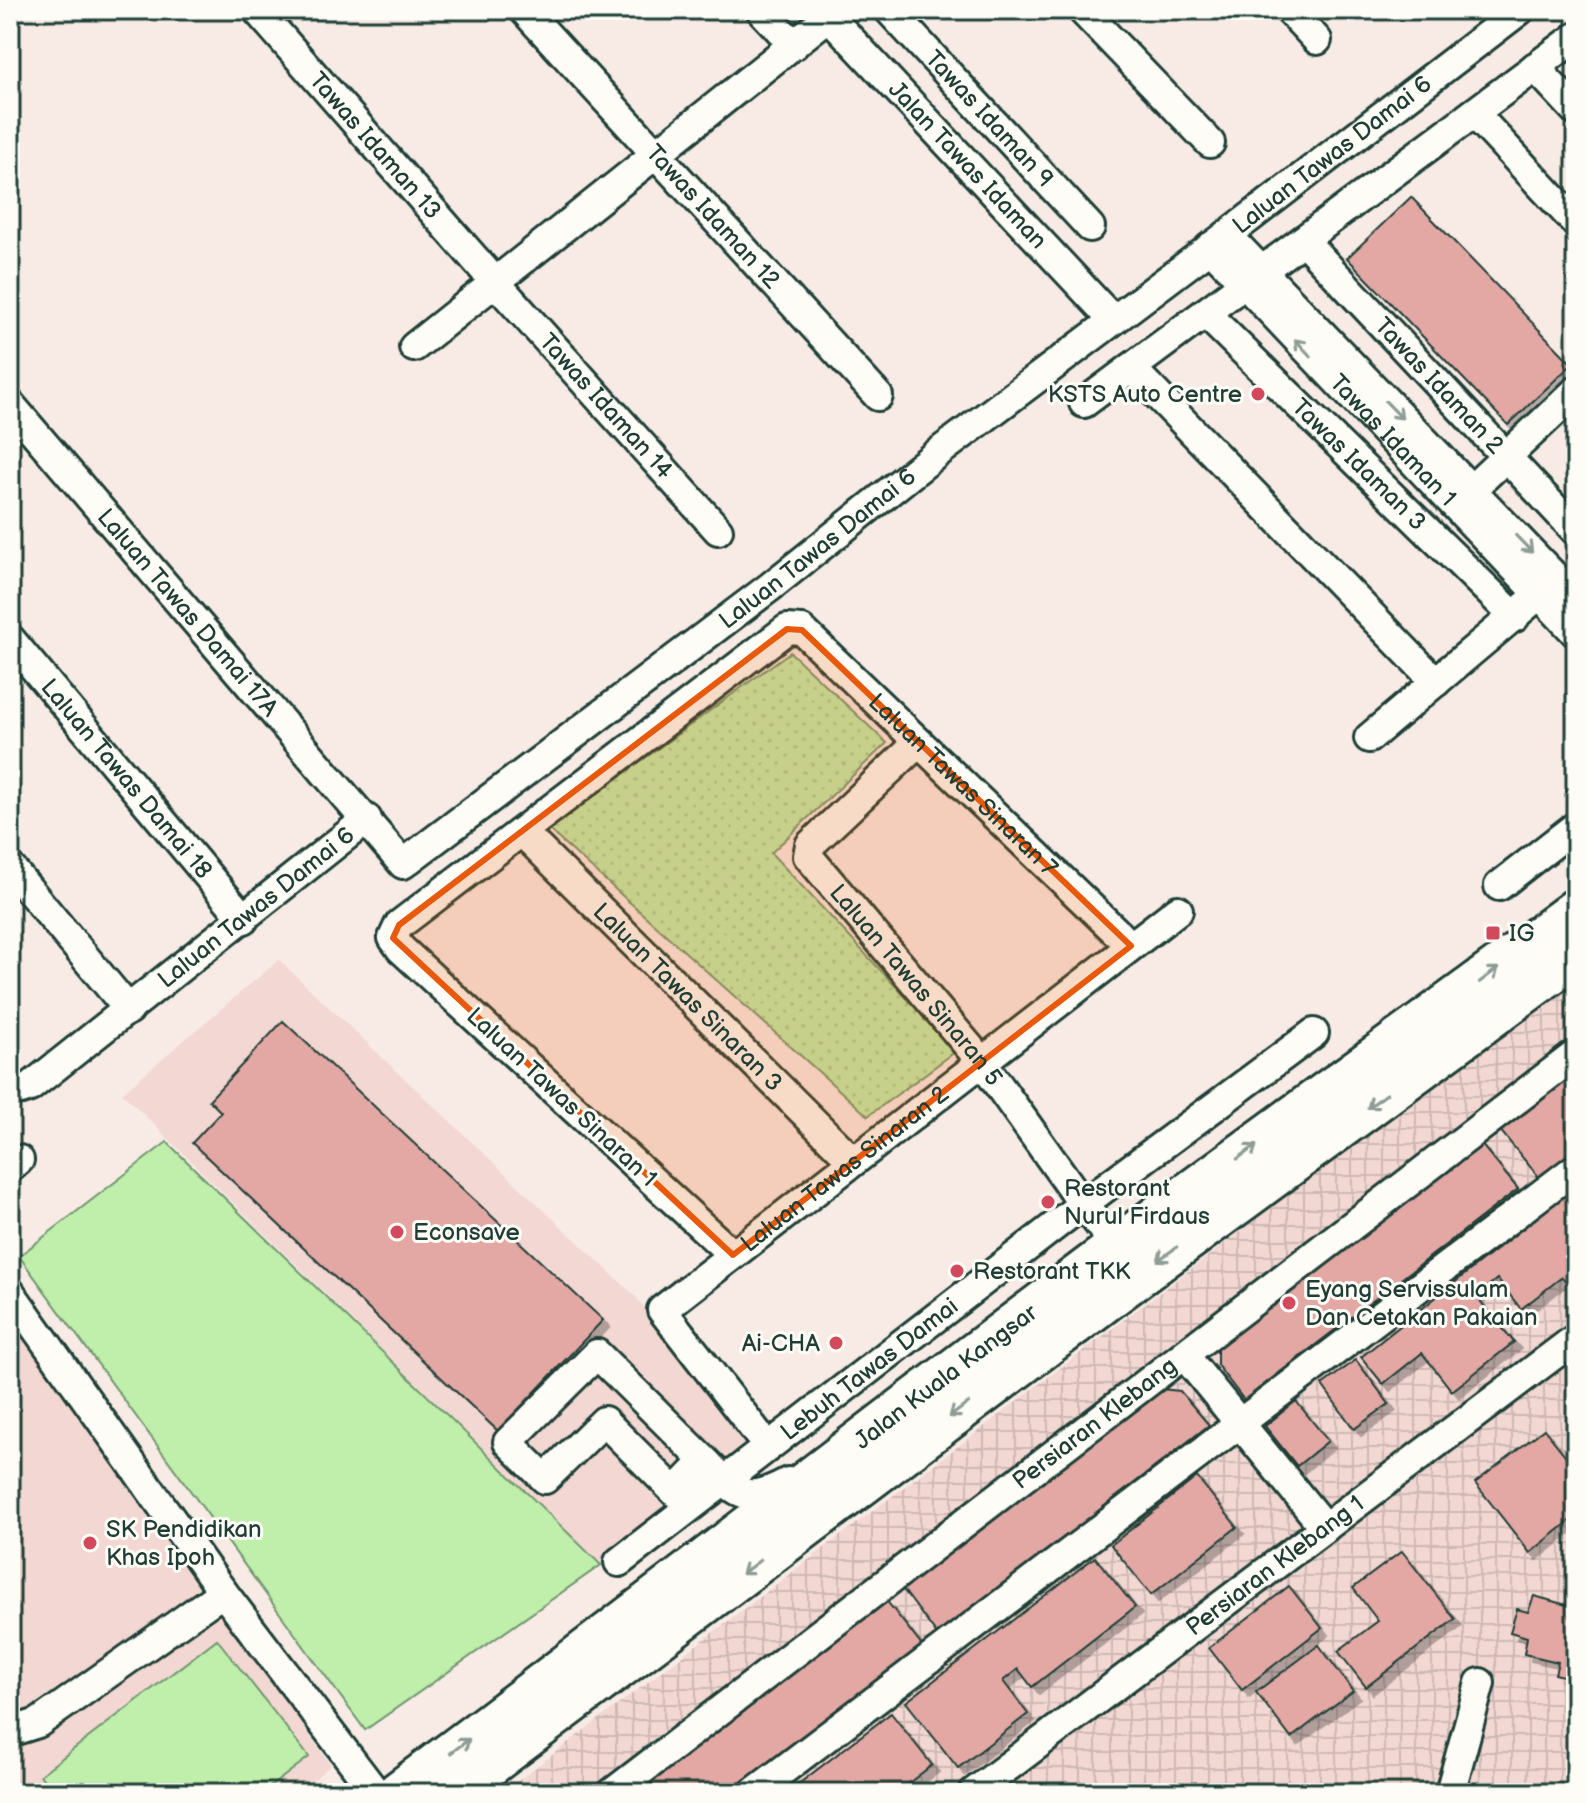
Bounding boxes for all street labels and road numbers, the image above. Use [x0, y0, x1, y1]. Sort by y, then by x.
street label: Tawas Idaman 9 [919, 45, 1059, 193]
street label: Tawas Idaman 13 [303, 66, 447, 225]
street label: Laluan Tawas Damai 6 [1227, 69, 1437, 240]
street label: Jalan Tawas Idaman [882, 75, 1053, 255]
street label: Tawas Idaman 12 [640, 139, 786, 295]
street label: Tawas Idaman 2 [1368, 312, 1510, 460]
street label: Tawas Idaman 14 [533, 327, 679, 485]
street label: Tawas Idaman 1 [1323, 368, 1462, 512]
street label: Tawas Idaman 3 [1286, 392, 1432, 537]
street label: Laluan Tawas Damai 6 [714, 462, 922, 635]
street label: Laluan Tawas Damai 17A [91, 503, 285, 723]
street label: Laluan Tawas Damai 18 [35, 673, 218, 885]
street label: Laluan Tawas Sinaran 7 [862, 688, 1064, 883]
street label: Laluan Tawas Damai 6 [152, 821, 360, 995]
street label: Laluan Tawas Sinaran 5 [823, 878, 1008, 1092]
street label: Laluan Tawas Sinaran 3 [587, 897, 788, 1098]
street label: Laluan Tawas Sinaran 1 [461, 1002, 663, 1193]
street label: Laluan Tawas Sinaran 2 [735, 1080, 954, 1258]
street label: Lebuh Tawas Damai [775, 1292, 964, 1447]
street label: Jalan Kuala Kangsar [849, 1298, 1043, 1456]
street label: Persiaran Klebang [1007, 1351, 1183, 1496]
street label: Persiaran Klebang 1 [1180, 1489, 1370, 1642]

